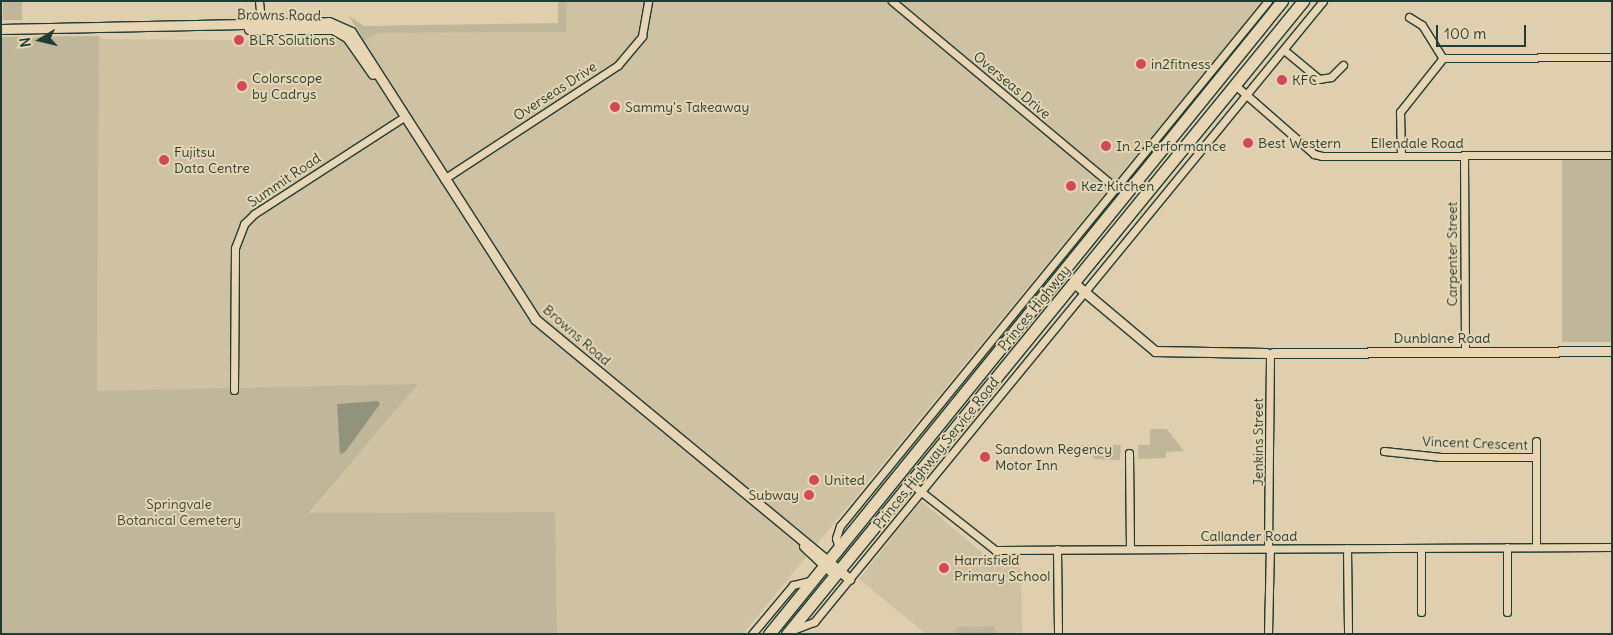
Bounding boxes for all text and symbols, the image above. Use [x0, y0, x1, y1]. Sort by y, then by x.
street label: Browns Road [237, 6, 321, 24]
north arrow [15, 15, 65, 65]
scale bar [1438, 15, 1528, 47]
text: 100 m [1444, 24, 1486, 43]
place label: BLR Solutions [249, 32, 335, 48]
marker: BLR Solutions [233, 34, 245, 46]
text: N [16, 36, 35, 49]
street label: Overseas Drive [970, 48, 1054, 122]
place label: in2fitness [1151, 56, 1211, 72]
street label: Overseas Drive [510, 58, 600, 124]
marker: in2fitness [1135, 58, 1147, 70]
place label: Colorscope by Cadrys [252, 70, 322, 102]
place label: KFC [1292, 72, 1318, 88]
marker: KFC [1276, 74, 1288, 86]
marker: Colorscope by Cadrys [236, 80, 248, 92]
place label: Sammy's Takeaway [625, 99, 749, 115]
marker: Sammy's Takeaway [609, 101, 621, 113]
place label: Best Western [1258, 135, 1341, 151]
street label: Ellendale Road [1370, 135, 1464, 151]
marker: Best Western [1242, 137, 1254, 149]
place label: In 2 Performance [1116, 138, 1226, 154]
marker: In 2 Performance [1100, 140, 1112, 152]
place label: Fujitsu Data Centre [174, 144, 250, 176]
street label: Summit Road [244, 149, 324, 211]
marker: Fujitsu Data Centre [158, 154, 170, 166]
place label: Kez Kitchen [1081, 178, 1154, 194]
marker: Kez Kitchen [1065, 180, 1077, 192]
street label: Carpenter Street [1444, 202, 1460, 306]
street label: Princes Highway [994, 262, 1074, 354]
street label: Browns Road [540, 301, 614, 369]
street label: Dunblane Road [1394, 330, 1490, 346]
street label: Princes Highway Service Road [870, 374, 1002, 532]
street label: Jenkins Street [1250, 398, 1266, 486]
street label: Vincent Crescent [1422, 433, 1528, 453]
place label: Sandown Regency Motor Inn [995, 441, 1112, 474]
marker: Sandown Regency Motor Inn [979, 451, 991, 463]
place label: United [824, 472, 865, 488]
marker: United [808, 474, 820, 486]
place label: Subway [748, 487, 799, 503]
marker: Subway [803, 489, 815, 501]
park label: Springvale Botanical Cemetery [117, 496, 241, 528]
street label: Callander Road [1200, 528, 1298, 544]
place label: Harrisfield Primary School [954, 552, 1050, 584]
marker: Harrisfield Primary School [938, 562, 950, 574]

